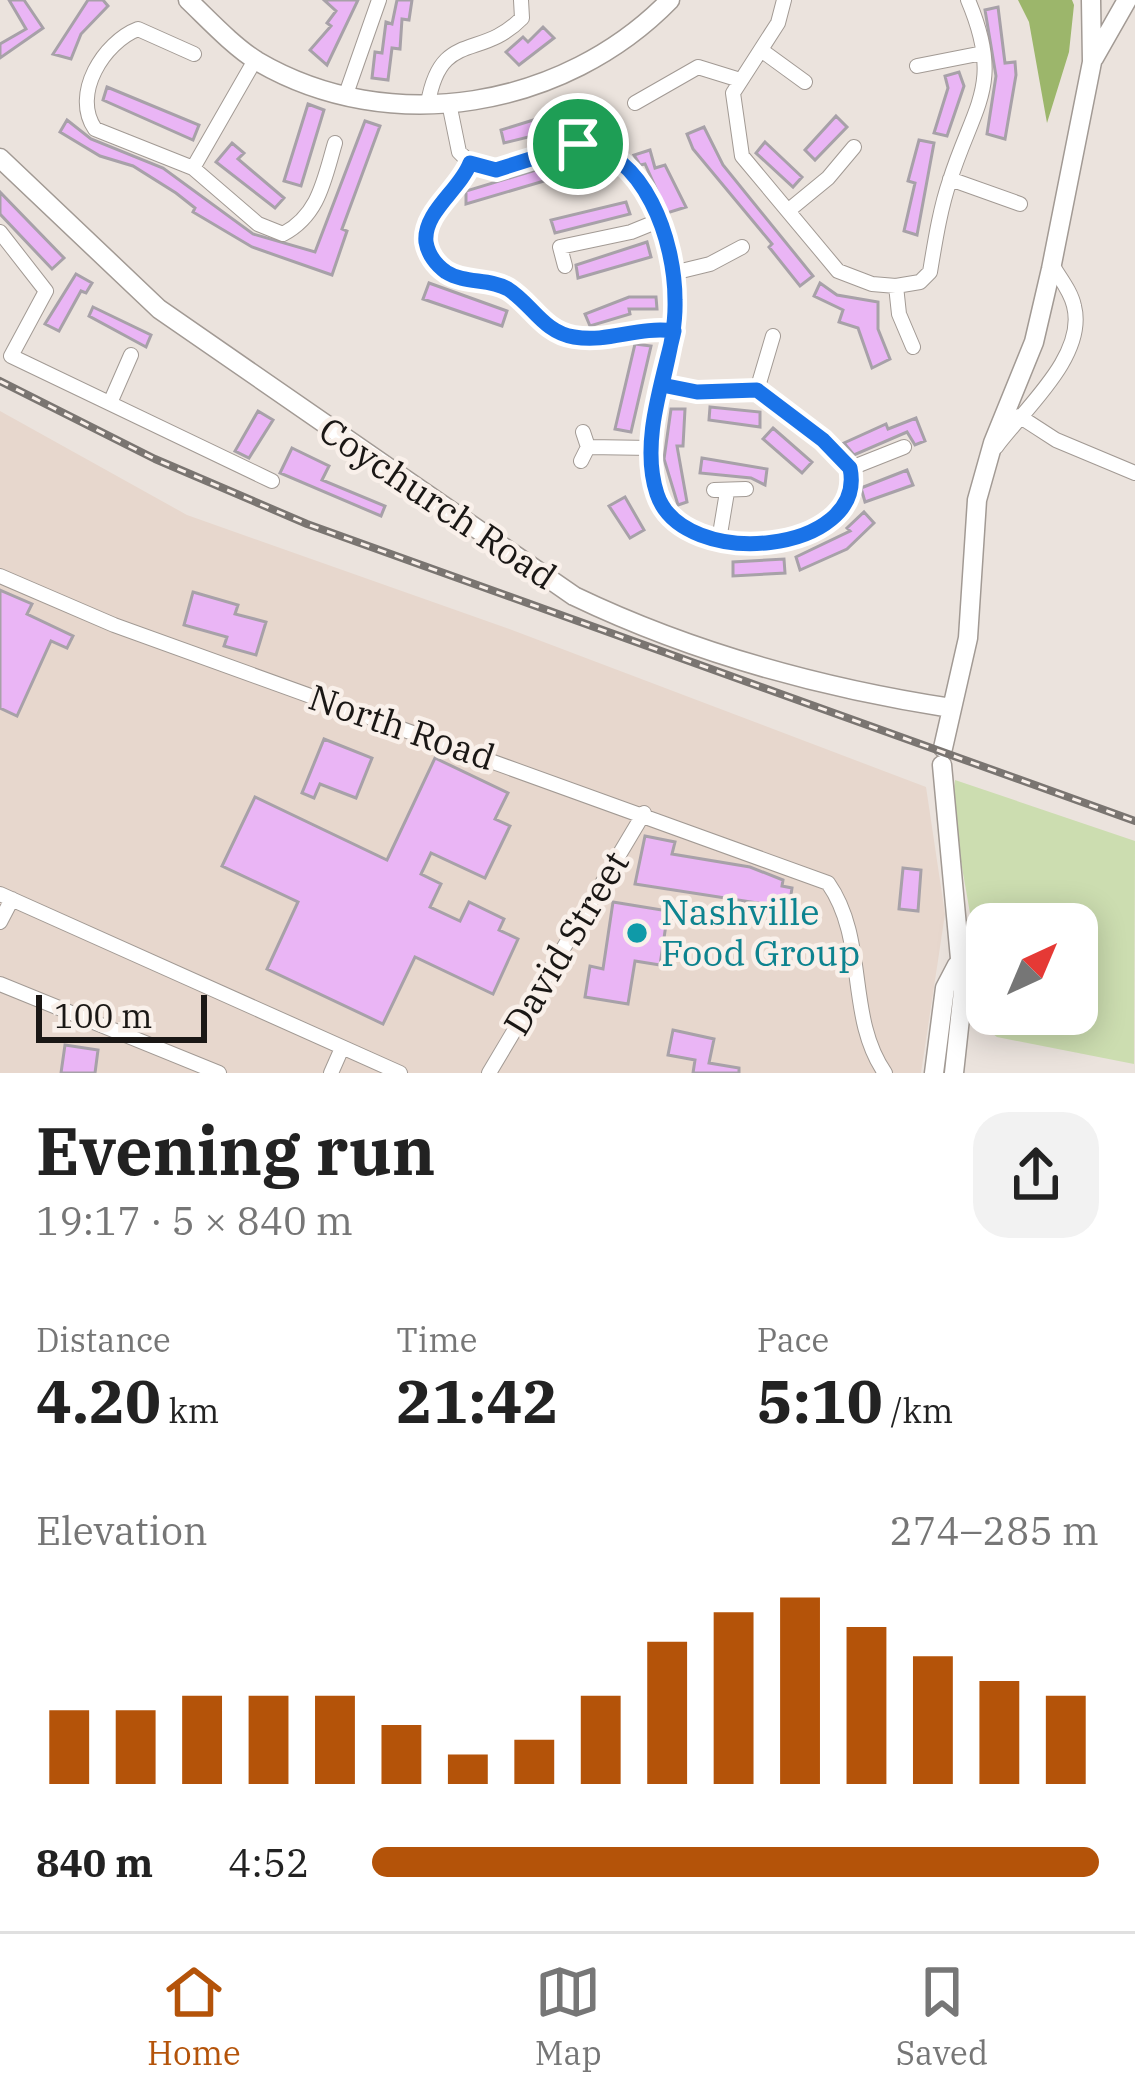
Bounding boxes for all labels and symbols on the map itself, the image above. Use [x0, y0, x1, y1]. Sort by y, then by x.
pin [527, 93, 629, 195]
street label: Coychurch Road [311, 406, 566, 599]
street label: North Road [303, 673, 501, 780]
street label: David Street [492, 842, 639, 1043]
place label: Nashville Food Group [661, 888, 860, 976]
north arrow [966, 903, 1098, 1035]
marker: Nashville Food Group [624, 920, 650, 946]
scale bar [36, 989, 207, 1042]

